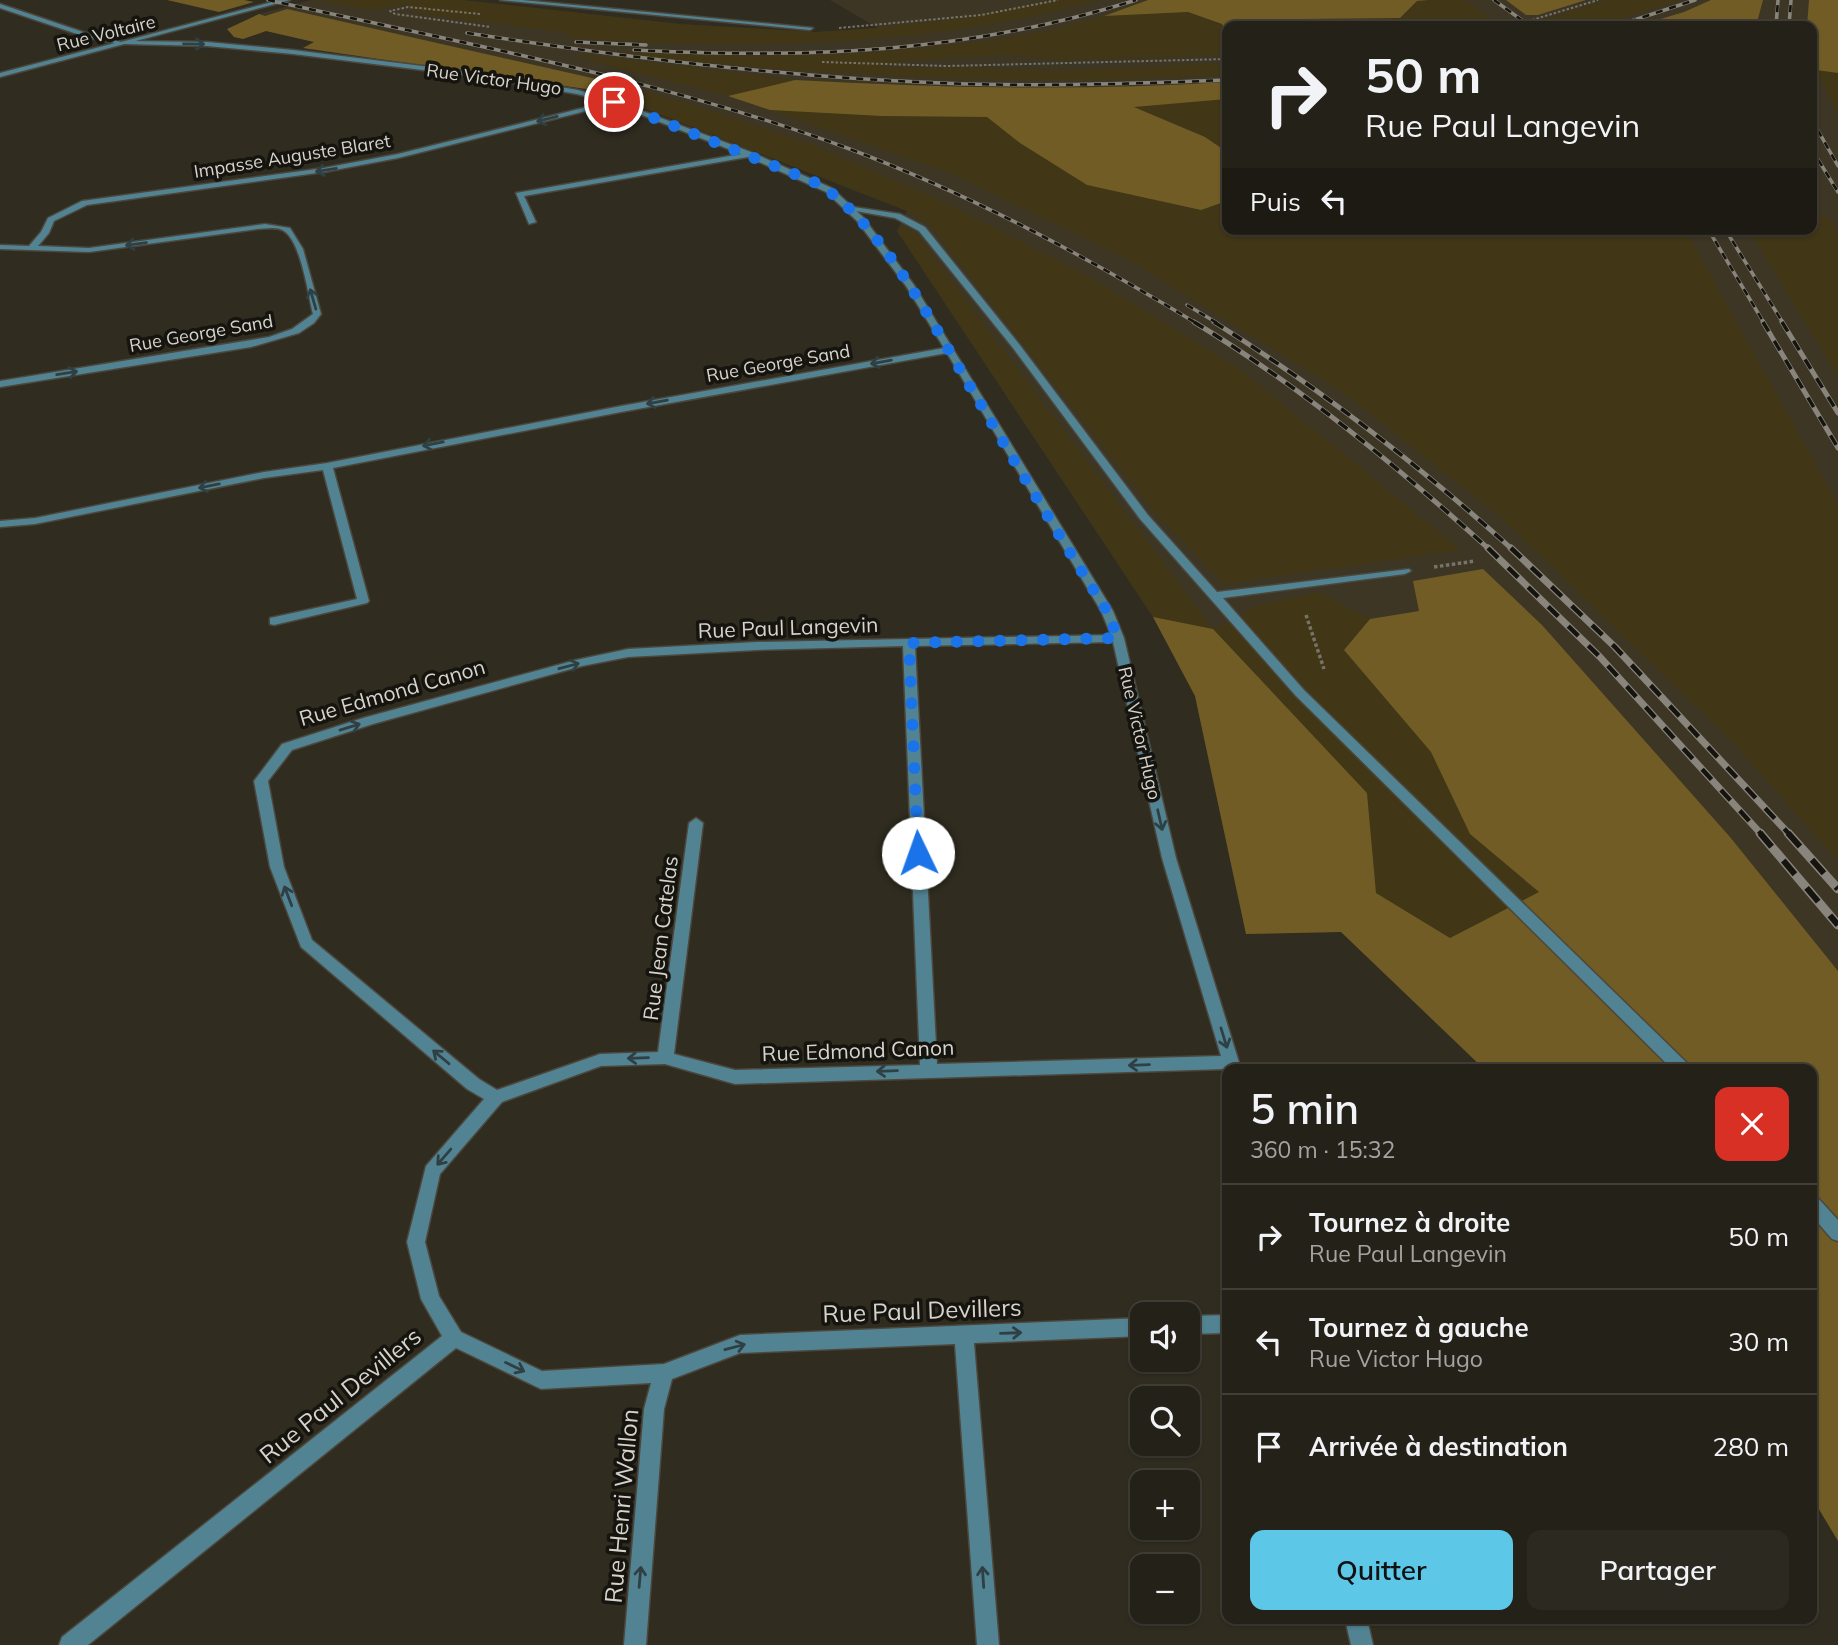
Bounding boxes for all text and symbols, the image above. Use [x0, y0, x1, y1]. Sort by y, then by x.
street label: Rue Voltaire [54, 10, 158, 56]
one-way arrow [183, 37, 206, 51]
text: 50 m [1365, 44, 1481, 105]
icon: right [1250, 49, 1341, 140]
street label: Rue Victor Hugo [425, 58, 563, 100]
pin [584, 72, 644, 132]
icon: arrive [595, 83, 633, 121]
text: Rue Paul Langevin [1365, 105, 1640, 145]
one-way arrow [537, 113, 559, 126]
street label: Impasse Auguste Blaret [192, 129, 392, 183]
one-way arrow [315, 164, 338, 177]
icon: left [1315, 182, 1353, 220]
text: Puis [1250, 185, 1301, 218]
one-way arrow [125, 237, 148, 250]
one-way arrow [306, 288, 319, 311]
street label: Rue George Sand [127, 309, 275, 357]
street label: Rue George Sand [704, 339, 852, 387]
one-way arrow [870, 356, 892, 369]
one-way arrow [55, 366, 78, 379]
one-way arrow [646, 396, 668, 409]
one-way arrow [422, 438, 445, 451]
one-way arrow [198, 480, 221, 493]
street label: Rue Paul Langevin [697, 611, 879, 643]
street label: Rue Edmond Canon [296, 653, 488, 731]
one-way arrow [557, 659, 580, 672]
street label: Rue Victor Hugo [1113, 664, 1167, 802]
one-way arrow [339, 719, 361, 732]
one-way arrow [1154, 808, 1167, 831]
position arrow [881, 816, 955, 890]
street label: Rue Jean Catelas [637, 854, 683, 1022]
one-way arrow [280, 885, 293, 907]
one-way arrow [1218, 1027, 1231, 1049]
street label: Rue Edmond Canon [761, 1034, 955, 1066]
one-way arrow [433, 1049, 451, 1065]
one-way arrow [626, 1052, 649, 1065]
one-way arrow [1127, 1059, 1150, 1072]
one-way arrow [876, 1065, 899, 1078]
text: 5 min [1250, 1082, 1359, 1135]
button: close [1715, 1087, 1789, 1161]
text: 360 m · 15:32 [1250, 1135, 1395, 1164]
one-way arrow [436, 1148, 452, 1166]
text: Tournez à droite [1309, 1206, 1510, 1239]
icon: right [1250, 1218, 1288, 1256]
text: 50 m [1728, 1220, 1789, 1253]
text: Rue Paul Langevin [1309, 1239, 1507, 1268]
street label: Rue Paul Devillers [822, 1292, 1022, 1328]
map controls [1130, 1302, 1200, 1624]
button: sound [1130, 1302, 1200, 1372]
text: Tournez à gauche [1309, 1311, 1529, 1344]
street label: Rue Paul Devillers [253, 1321, 427, 1469]
icon: left [1250, 1323, 1288, 1361]
text: 30 m [1728, 1325, 1789, 1358]
one-way arrow [999, 1326, 1022, 1339]
one-way arrow [724, 1339, 746, 1352]
text: Rue Victor Hugo [1309, 1344, 1483, 1373]
one-way arrow [504, 1361, 525, 1375]
button: search [1130, 1386, 1200, 1456]
street label: Rue Henri Wallon [598, 1408, 644, 1604]
icon: arrive [1250, 1428, 1288, 1466]
text: Arrivée à destination [1309, 1430, 1568, 1463]
text: 280 m [1713, 1430, 1789, 1463]
button: + [1130, 1470, 1200, 1540]
button: Quitter [1250, 1530, 1513, 1610]
button: Partager [1527, 1530, 1789, 1610]
button: − [1130, 1554, 1200, 1624]
one-way arrow [634, 1566, 647, 1589]
one-way arrow [976, 1566, 989, 1589]

